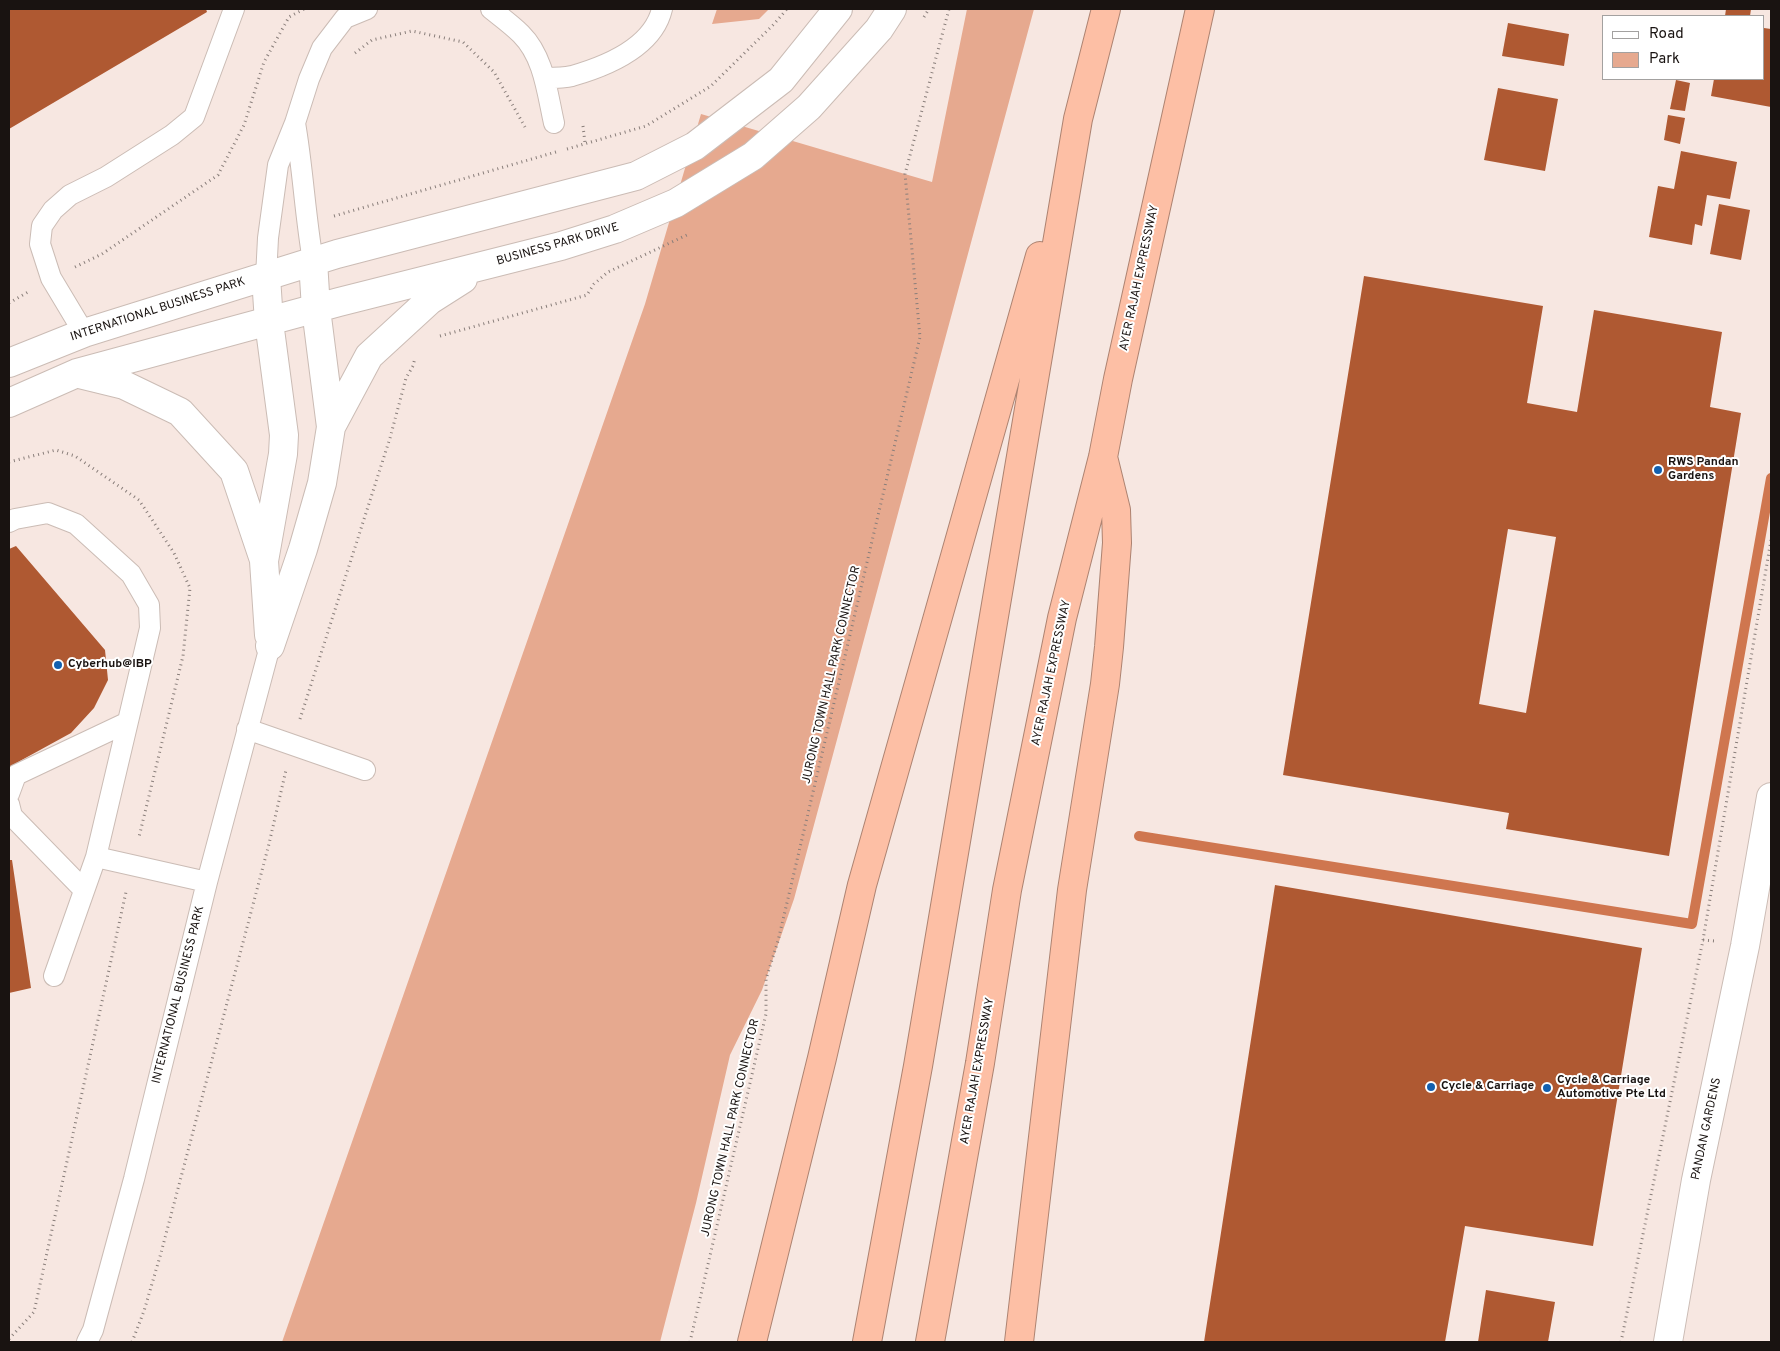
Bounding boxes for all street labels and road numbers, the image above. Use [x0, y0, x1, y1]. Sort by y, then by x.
street label: AYER RAJAH EXPRESSWAY [1117, 204, 1163, 352]
street label: BUSINESS PARK DRIVE [495, 221, 621, 269]
street label: INTERNATIONAL BUSINESS PARK [69, 275, 247, 345]
street label: JURONG TOWN HALL PARK CONNECTOR [800, 565, 864, 785]
street label: AYER RAJAH EXPRESSWAY [1029, 599, 1075, 747]
street label: INTERNATIONAL BUSINESS PARK [150, 904, 208, 1086]
street label: AYER RAJAH EXPRESSWAY [958, 996, 998, 1146]
street label: JURONG TOWN HALL PARK CONNECTOR [699, 1018, 763, 1238]
street label: PANDAN GARDENS [1689, 1076, 1725, 1182]

